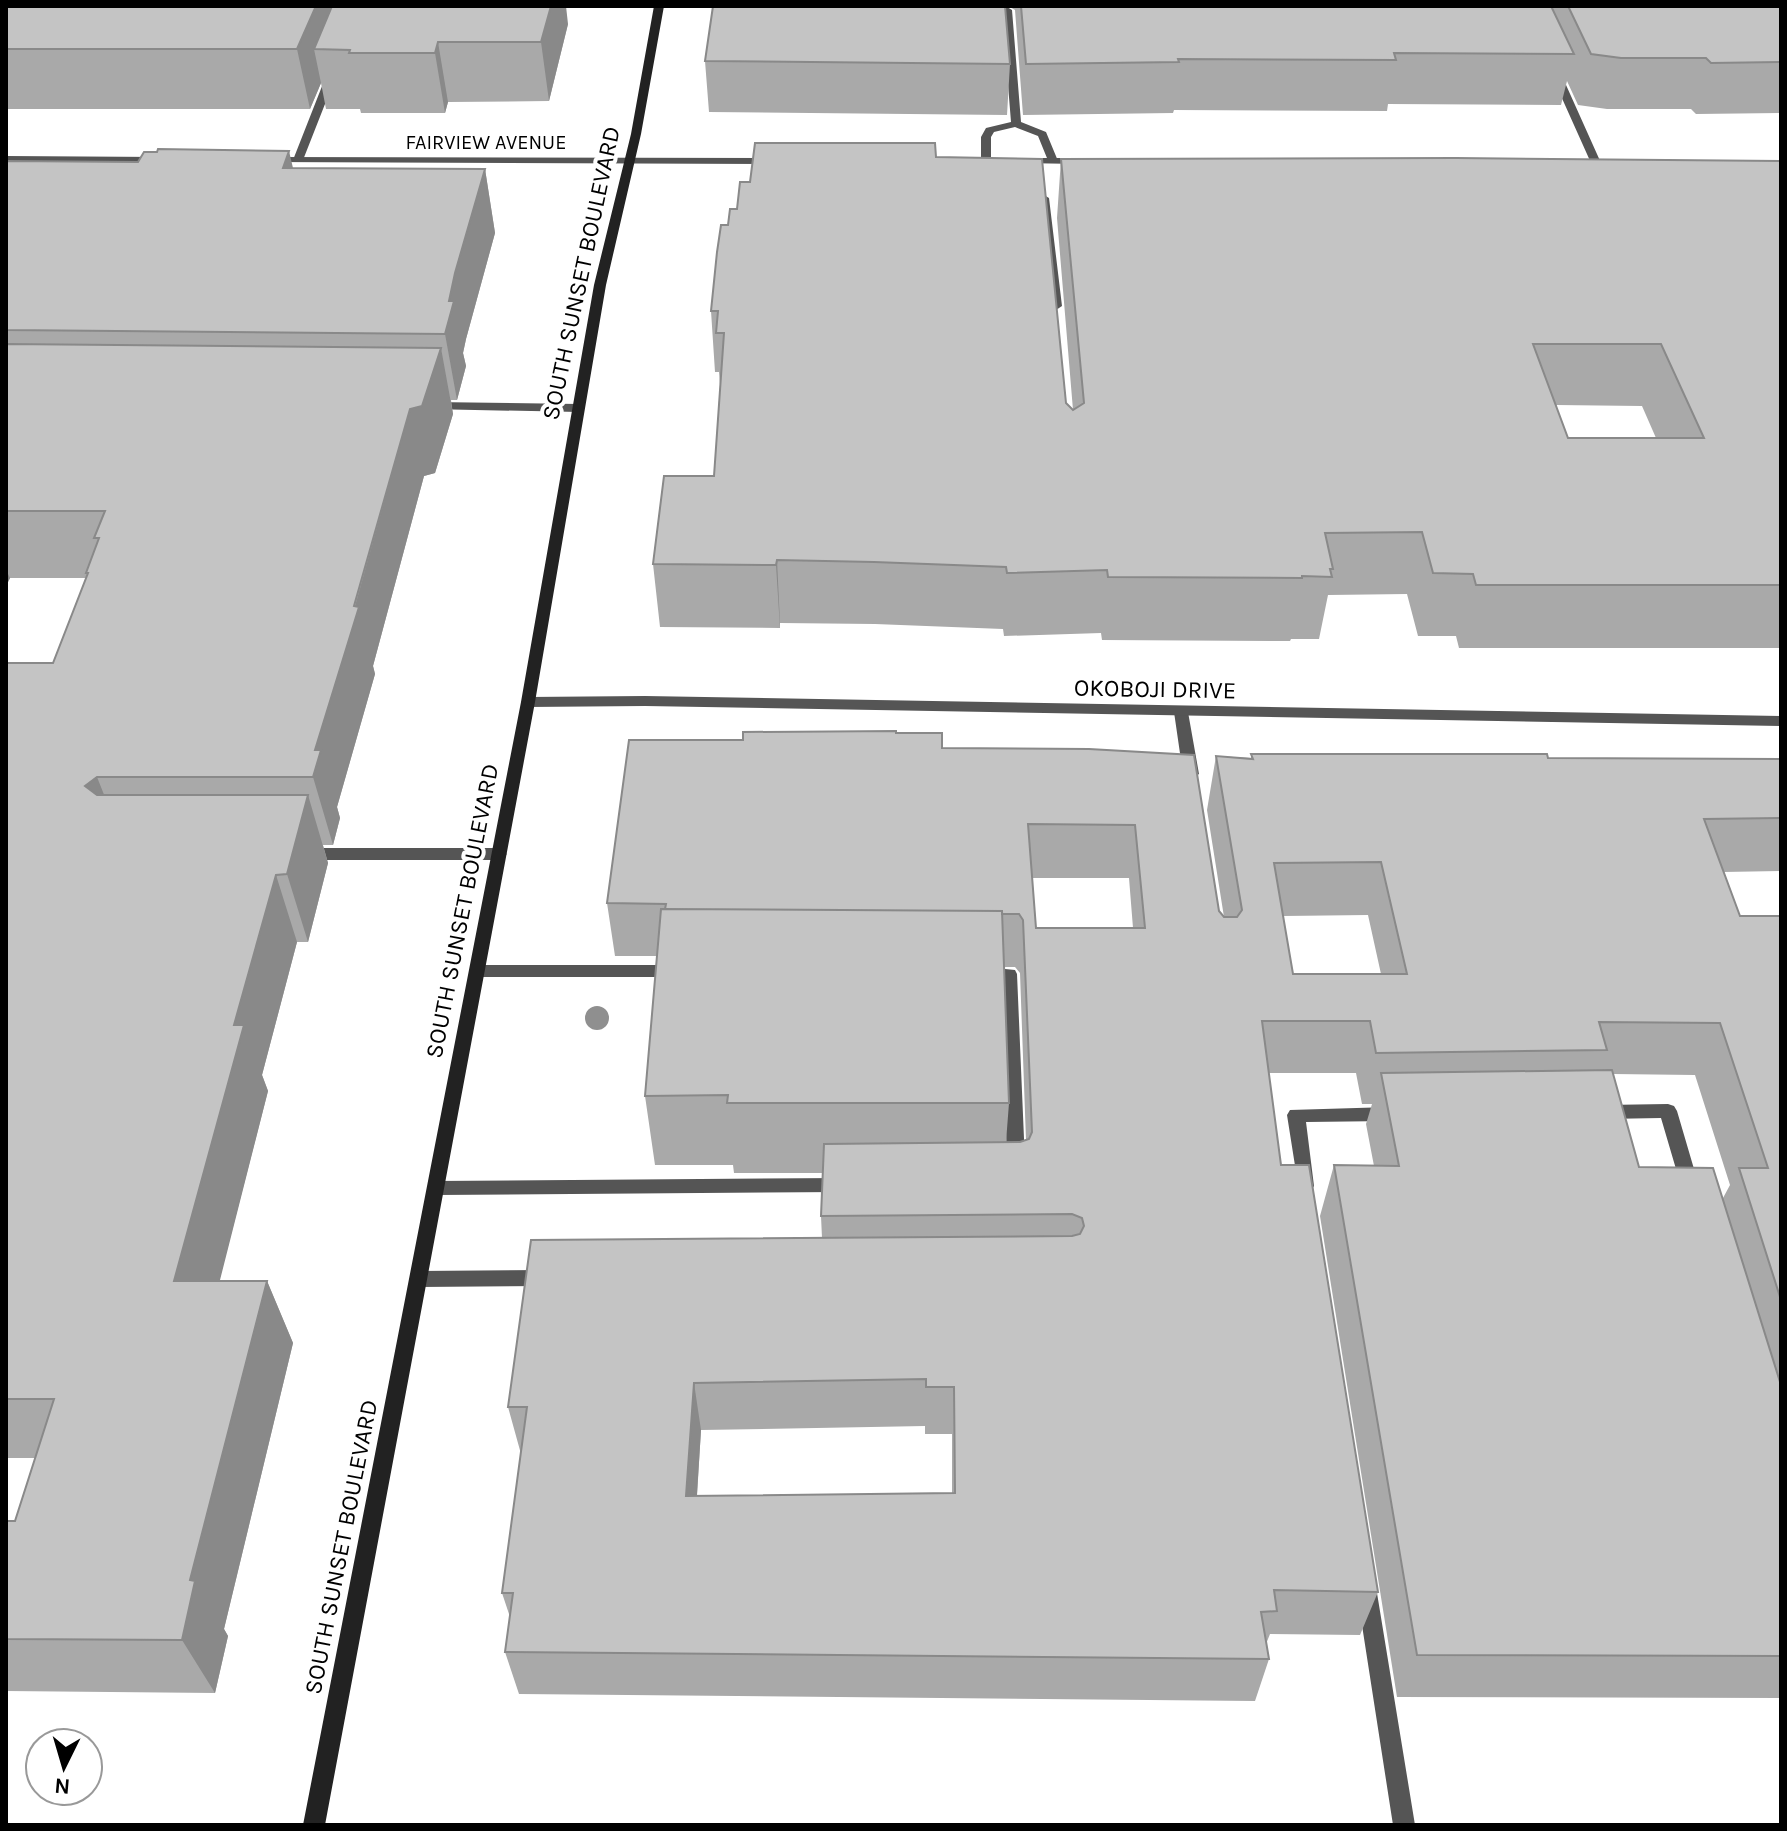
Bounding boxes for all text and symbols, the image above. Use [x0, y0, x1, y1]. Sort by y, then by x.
street label: SOUTH SUNSET BOULEVARD [536, 124, 626, 422]
street label: FAIRVIEW AVENUE [406, 131, 566, 154]
street label: OKOBOJI DRIVE [1074, 674, 1236, 704]
street label: SOUTH SUNSET BOULEVARD [420, 761, 504, 1061]
street label: SOUTH SUNSET BOULEVARD [299, 1397, 383, 1697]
north arrow [24, 1727, 104, 1807]
text: N [53, 1772, 71, 1800]

